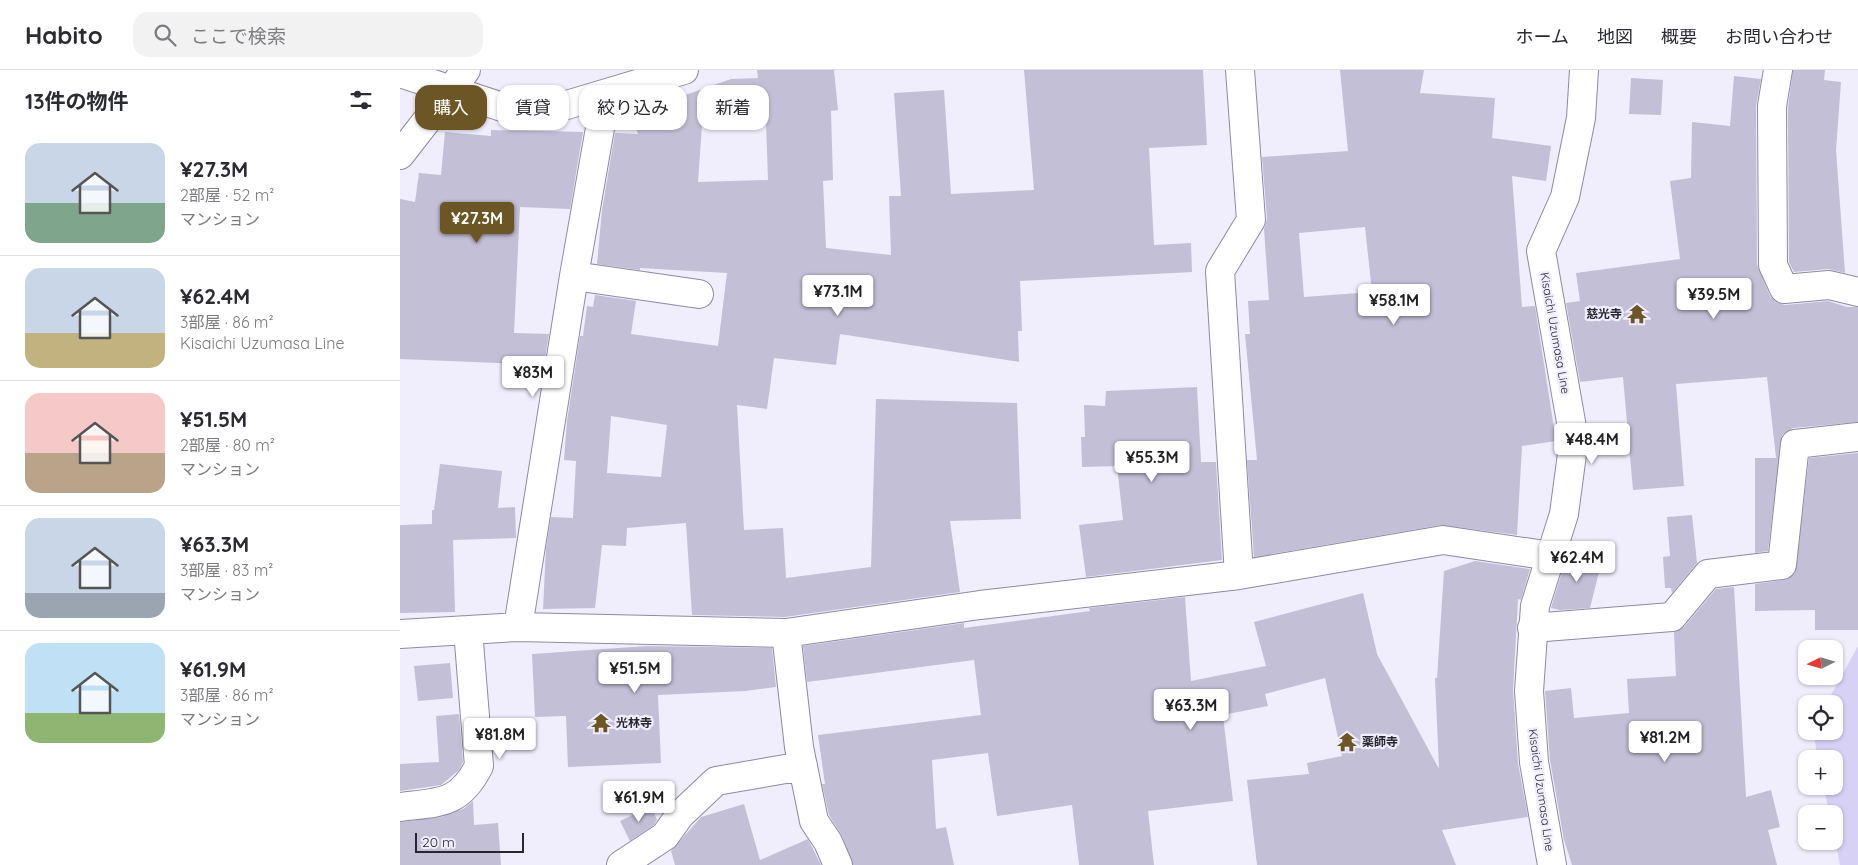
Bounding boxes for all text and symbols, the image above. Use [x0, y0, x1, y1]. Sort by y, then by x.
search box [133, 12, 483, 57]
text: Habito [25, 20, 103, 50]
icon: search [151, 21, 179, 49]
text: ここで検索 [191, 24, 286, 48]
text: ホーム [1516, 25, 1569, 48]
text: 地図 [1597, 25, 1633, 48]
text: 概要 [1661, 25, 1697, 48]
text: お問い合わせ [1725, 25, 1833, 48]
chip: 購入 [415, 85, 487, 130]
chip: 賃貸 [497, 85, 569, 130]
chip: 絞り込み [579, 85, 687, 130]
chip: 新着 [697, 85, 769, 130]
icon: filters [347, 86, 375, 114]
text: 13件の物件 [25, 88, 128, 114]
text: ¥27.3M [180, 156, 248, 182]
icon: home [65, 163, 125, 223]
text: 2部屋 · 52 m² [180, 185, 274, 205]
pin: ¥27.3M [436, 202, 518, 244]
text: ¥27.3M [451, 208, 503, 228]
text: マンション [180, 209, 260, 229]
street label: Kisaichi Uzumasa Line [1537, 271, 1574, 395]
pin: ¥73.1M [797, 274, 879, 317]
pin: ¥39.5M [1673, 278, 1755, 320]
text: ¥73.1M [813, 281, 863, 301]
text: ¥62.4M [180, 283, 250, 309]
pin: ¥58.1M [1353, 284, 1435, 326]
text: ¥39.5M [1688, 284, 1740, 304]
icon: home [65, 288, 125, 348]
text: ¥58.1M [1369, 290, 1419, 310]
temple icon: 慈光寺 [1626, 303, 1648, 325]
place label: 慈光寺 [1586, 306, 1622, 321]
text: 3部屋 · 86 m² [180, 312, 274, 332]
text: Kisaichi Uzumasa Line [180, 333, 345, 353]
pin: ¥83M [503, 356, 563, 398]
text: ¥83M [513, 362, 553, 382]
text: ¥51.5M [180, 406, 247, 432]
icon: home [65, 413, 125, 473]
pin: ¥48.4M [1551, 422, 1633, 465]
text: ¥48.4M [1565, 429, 1619, 449]
text: 2部屋 · 80 m² [180, 435, 275, 455]
pin: ¥55.3M [1111, 440, 1193, 483]
text: ¥55.3M [1125, 447, 1179, 467]
text: マンション [180, 459, 260, 479]
text: ¥63.3M [180, 531, 249, 557]
icon: home [65, 538, 125, 598]
pin: ¥62.4M [1536, 540, 1618, 583]
text: ¥62.4M [1550, 547, 1604, 567]
text: 3部屋 · 83 m² [180, 560, 273, 580]
text: マンション [180, 584, 260, 604]
north arrow [1798, 640, 1842, 685]
map controls [1798, 640, 1843, 850]
pin: ¥51.5M [594, 652, 676, 694]
text: ¥61.9M [180, 656, 246, 682]
text: ¥51.5M [609, 658, 661, 678]
icon: home [65, 663, 125, 723]
text: 3部屋 · 86 m² [180, 685, 274, 705]
pin: ¥63.3M [1150, 688, 1232, 731]
text: ¥63.3M [1165, 695, 1217, 715]
button: locate [1798, 695, 1843, 740]
text: マンション [180, 709, 260, 729]
temple icon: 光林寺 [590, 712, 612, 734]
place label: 光林寺 [616, 715, 652, 730]
pin: ¥81.8M [459, 718, 541, 760]
pin: ¥81.2M [1624, 720, 1706, 763]
text: ¥81.8M [475, 724, 525, 744]
text: ¥81.2M [1640, 727, 1690, 747]
street label: Kisaichi Uzumasa Line [1525, 728, 1558, 852]
temple icon: 薬師寺 [1336, 731, 1358, 753]
place label: 薬師寺 [1362, 734, 1398, 749]
button: + [1798, 750, 1843, 795]
pin: ¥61.9M [598, 780, 680, 823]
text: ¥61.9M [614, 787, 664, 807]
button: − [1798, 805, 1843, 850]
scale bar [415, 830, 524, 853]
text: 20 m [422, 833, 455, 851]

